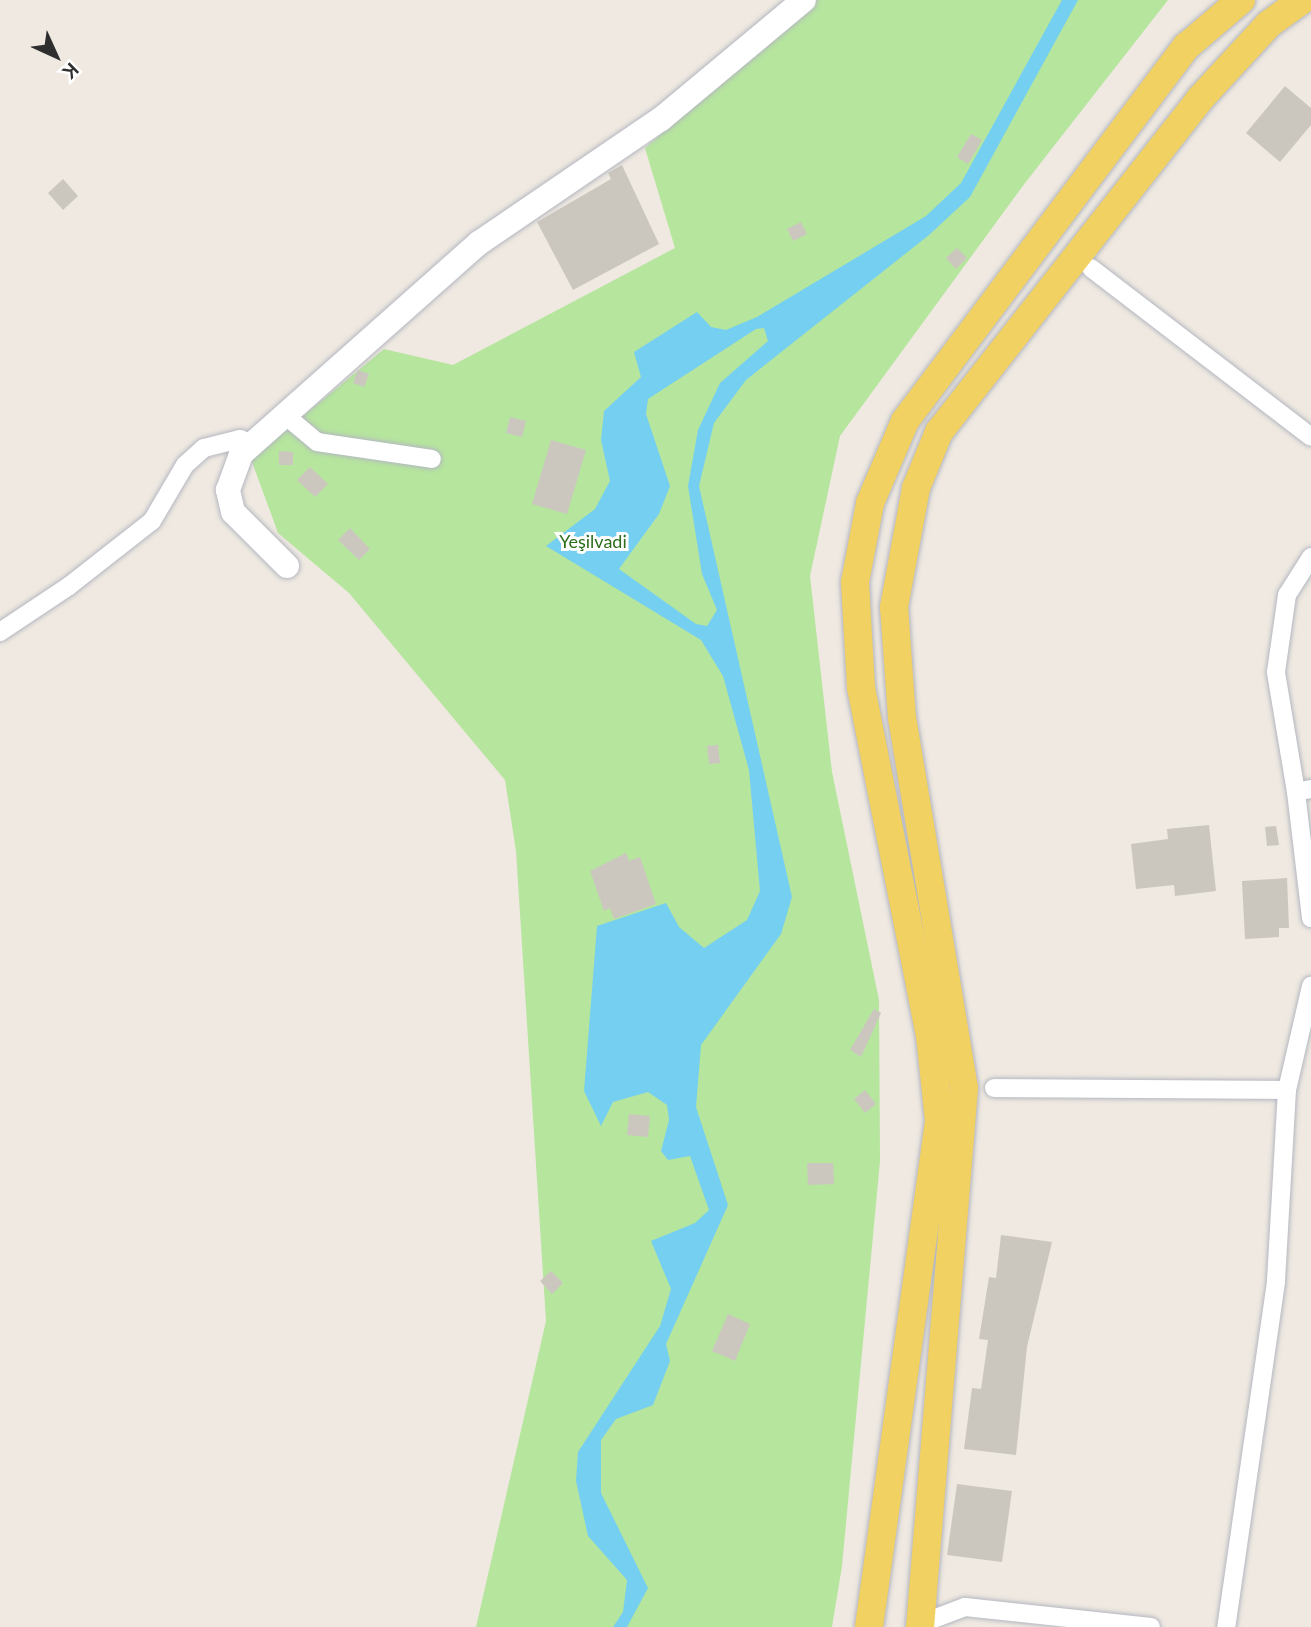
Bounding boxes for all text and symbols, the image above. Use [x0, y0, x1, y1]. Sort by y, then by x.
north arrow [21, 21, 91, 91]
text: K [58, 58, 84, 84]
park label: Yeşilvadi [559, 530, 627, 552]

